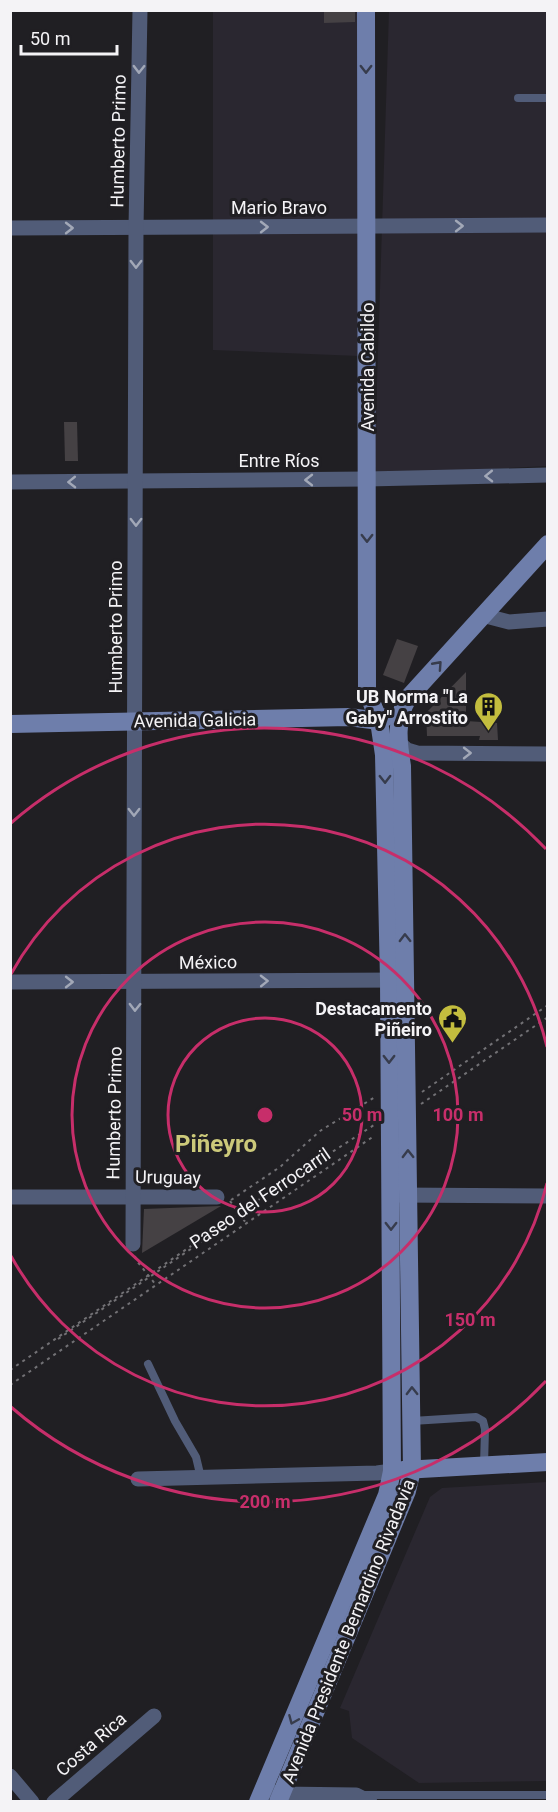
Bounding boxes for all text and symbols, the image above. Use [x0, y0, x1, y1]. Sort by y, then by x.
scale bar [21, 18, 117, 56]
text: 50 m [30, 28, 70, 49]
one-way arrow [133, 64, 145, 73]
one-way arrow [360, 64, 372, 73]
street label: Humberto Primo [106, 74, 130, 208]
street label: Mario Bravo [231, 197, 327, 218]
one-way arrow [454, 220, 463, 232]
one-way arrow [64, 221, 73, 234]
one-way arrow [259, 221, 268, 233]
one-way arrow [130, 259, 142, 268]
street label: Avenida Cabildo [357, 303, 378, 431]
street label: Entre Ríos [238, 450, 320, 471]
one-way arrow [485, 470, 494, 483]
one-way arrow [304, 474, 313, 486]
one-way arrow [67, 476, 76, 488]
one-way arrow [130, 517, 142, 526]
one-way arrow [361, 533, 373, 542]
street label: Humberto Primo [105, 560, 126, 694]
one-way arrow [431, 661, 442, 671]
place label: UB Norma "La Gaby" Arrostito [345, 686, 468, 728]
building icon: UB Norma "La Gaby" Arrostito [473, 690, 505, 732]
street label: Avenida Galicia [134, 708, 256, 732]
one-way arrow [462, 747, 471, 759]
one-way arrow [379, 774, 391, 783]
one-way arrow [128, 807, 140, 816]
one-way arrow [399, 933, 412, 942]
street label: México [179, 951, 237, 973]
one-way arrow [259, 975, 268, 987]
one-way arrow [64, 976, 73, 988]
place label: Destacamento Piñeiro [315, 998, 432, 1040]
one-way arrow [129, 1002, 141, 1011]
public building icon: Destacamento Piñeiro [437, 1002, 469, 1044]
street label: Humberto Primo [102, 1046, 126, 1180]
one-way arrow [383, 1055, 395, 1064]
text: 50 m [342, 1104, 382, 1125]
text: 100 m [432, 1104, 484, 1125]
centre of rings [255, 1105, 275, 1125]
district label: Piñeyro [175, 1130, 257, 1158]
street label: Paseo del Ferrocarril [186, 1143, 334, 1253]
one-way arrow [402, 1149, 414, 1158]
street label: Uruguay [135, 1166, 202, 1188]
one-way arrow [385, 1222, 397, 1231]
text: 150 m [444, 1309, 496, 1330]
one-way arrow [405, 1386, 418, 1395]
street label: Avenida Presidente Bernardino Rivadavia [277, 1476, 419, 1786]
text: 200 m [239, 1491, 291, 1512]
street label: Costa Rica [52, 1708, 130, 1780]
one-way arrow [288, 1713, 300, 1724]

